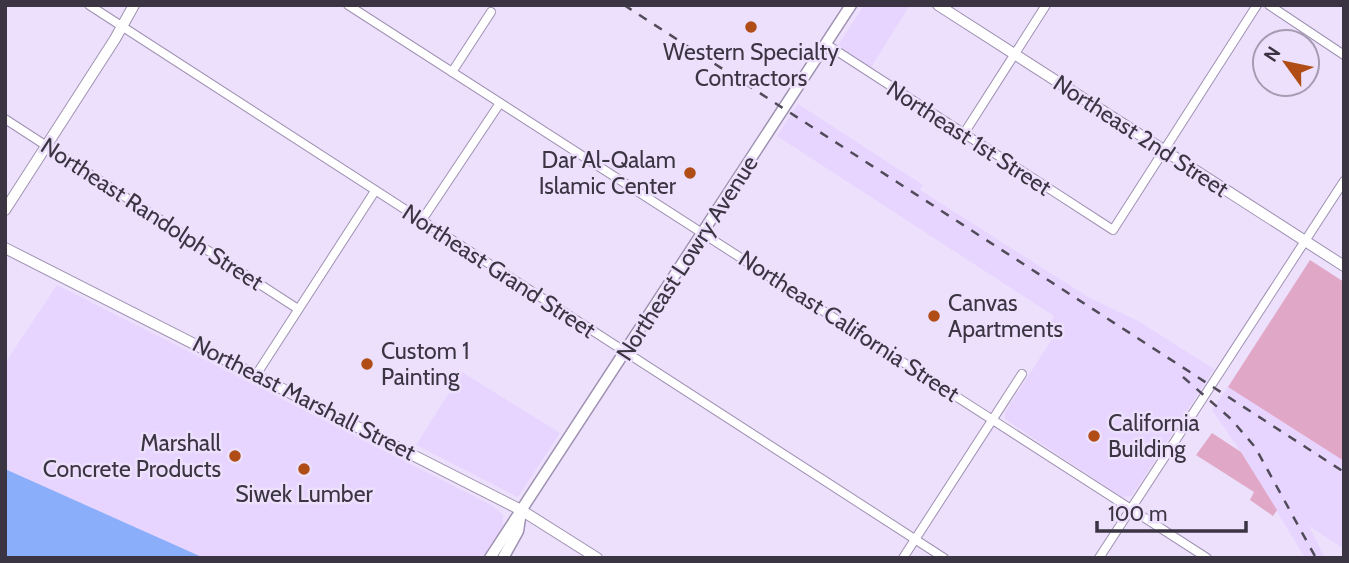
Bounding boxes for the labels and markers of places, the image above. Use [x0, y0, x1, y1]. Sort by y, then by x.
marker: Western Specialty Contractors [743, 19, 759, 35]
place label: Western Specialty Contractors [663, 38, 839, 92]
place label: Dar Al-Qalam Islamic Center [539, 146, 677, 200]
marker: Dar Al-Qalam Islamic Center [682, 165, 698, 181]
place label: Canvas Apartments [948, 289, 1063, 343]
marker: Canvas Apartments [926, 308, 942, 324]
place label: Custom 1 Painting [381, 337, 470, 391]
marker: Custom 1 Painting [359, 356, 375, 372]
place label: California Building [1108, 409, 1200, 463]
marker: California Building [1086, 428, 1102, 444]
place label: Marshall Concrete Products [43, 429, 222, 483]
marker: Marshall Concrete Products [227, 448, 243, 464]
marker: Siwek Lumber [296, 461, 312, 477]
place label: Siwek Lumber [235, 480, 373, 508]

